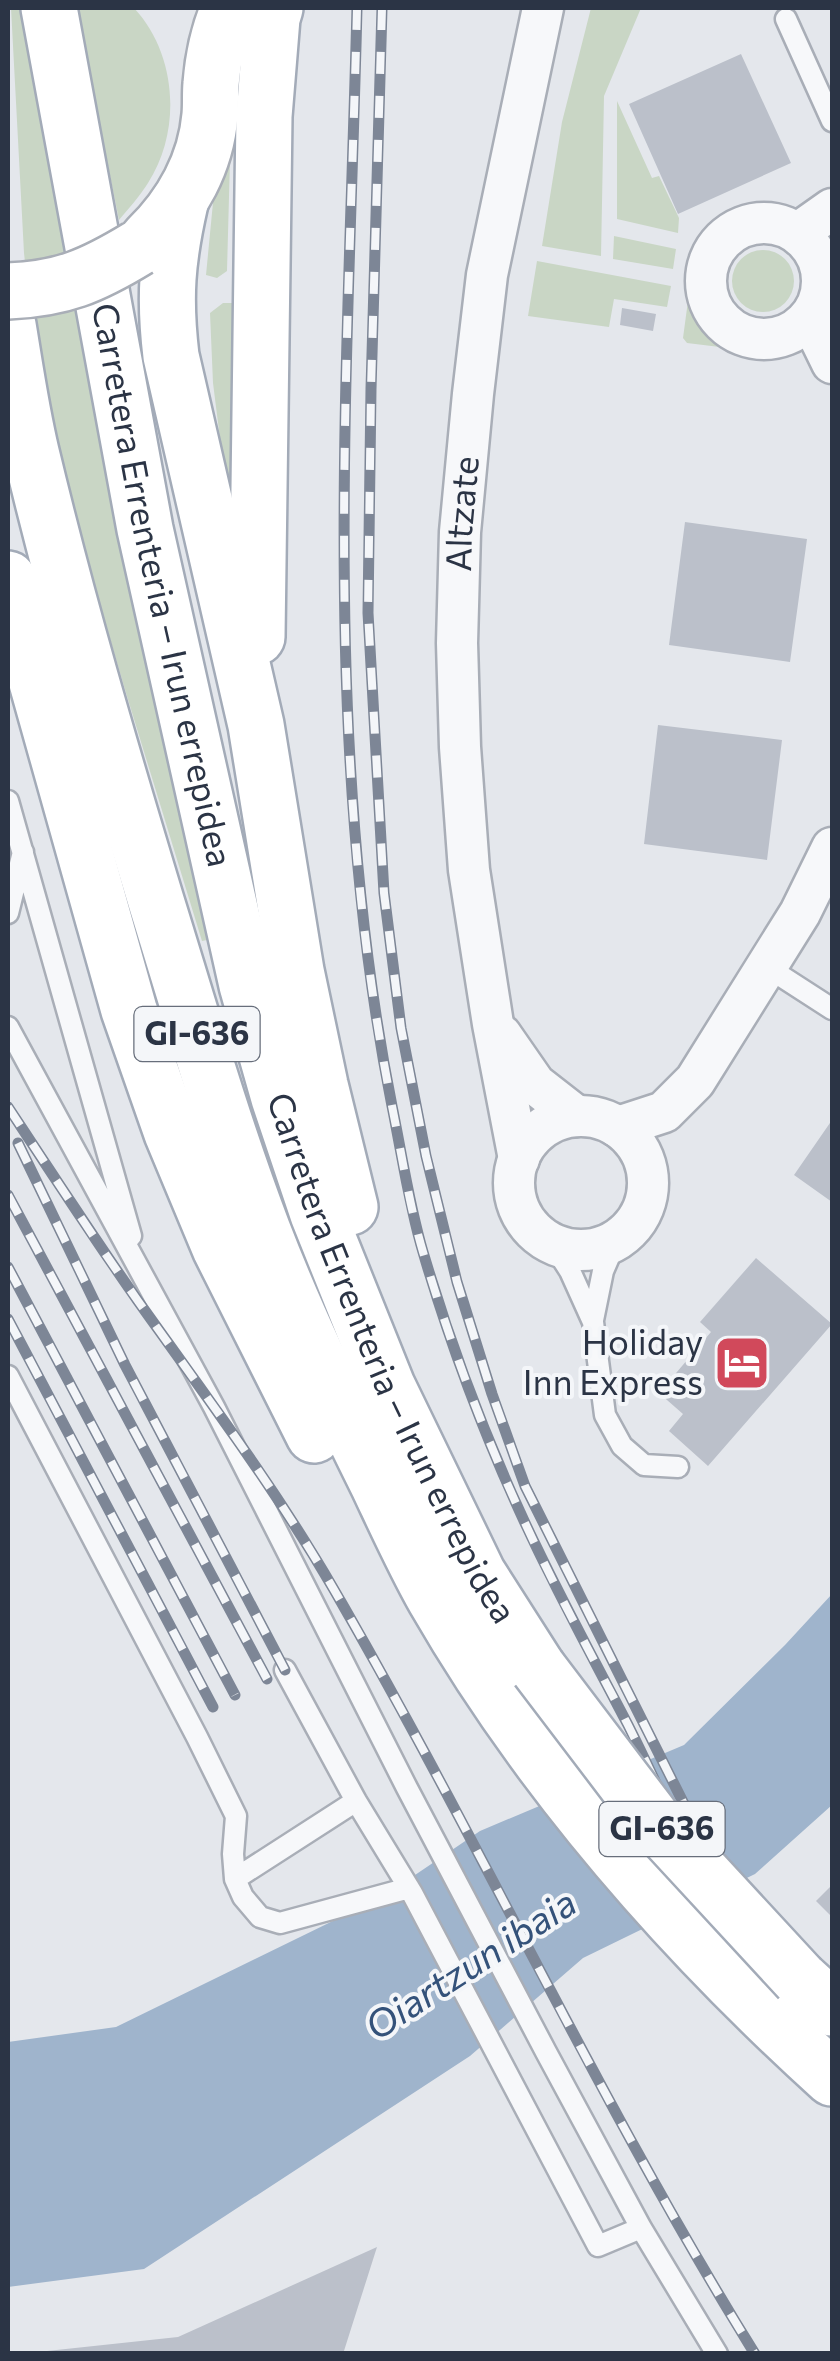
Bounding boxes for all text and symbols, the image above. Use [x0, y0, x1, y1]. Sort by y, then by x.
street label: Carretera Errenteria – Irun errepidea [85, 299, 244, 870]
street label: Altzate [435, 454, 486, 572]
road number: GI-636 [134, 1007, 260, 1061]
street label: Carretera Errenteria – Irun errepidea [260, 1087, 527, 1630]
place label: Holiday Inn Express [523, 1319, 703, 1402]
hotel icon: Holiday Inn Express [712, 1333, 772, 1393]
road number: GI-636 [600, 1802, 724, 1856]
water label: Oiartzun ibaia [355, 1877, 584, 2049]

